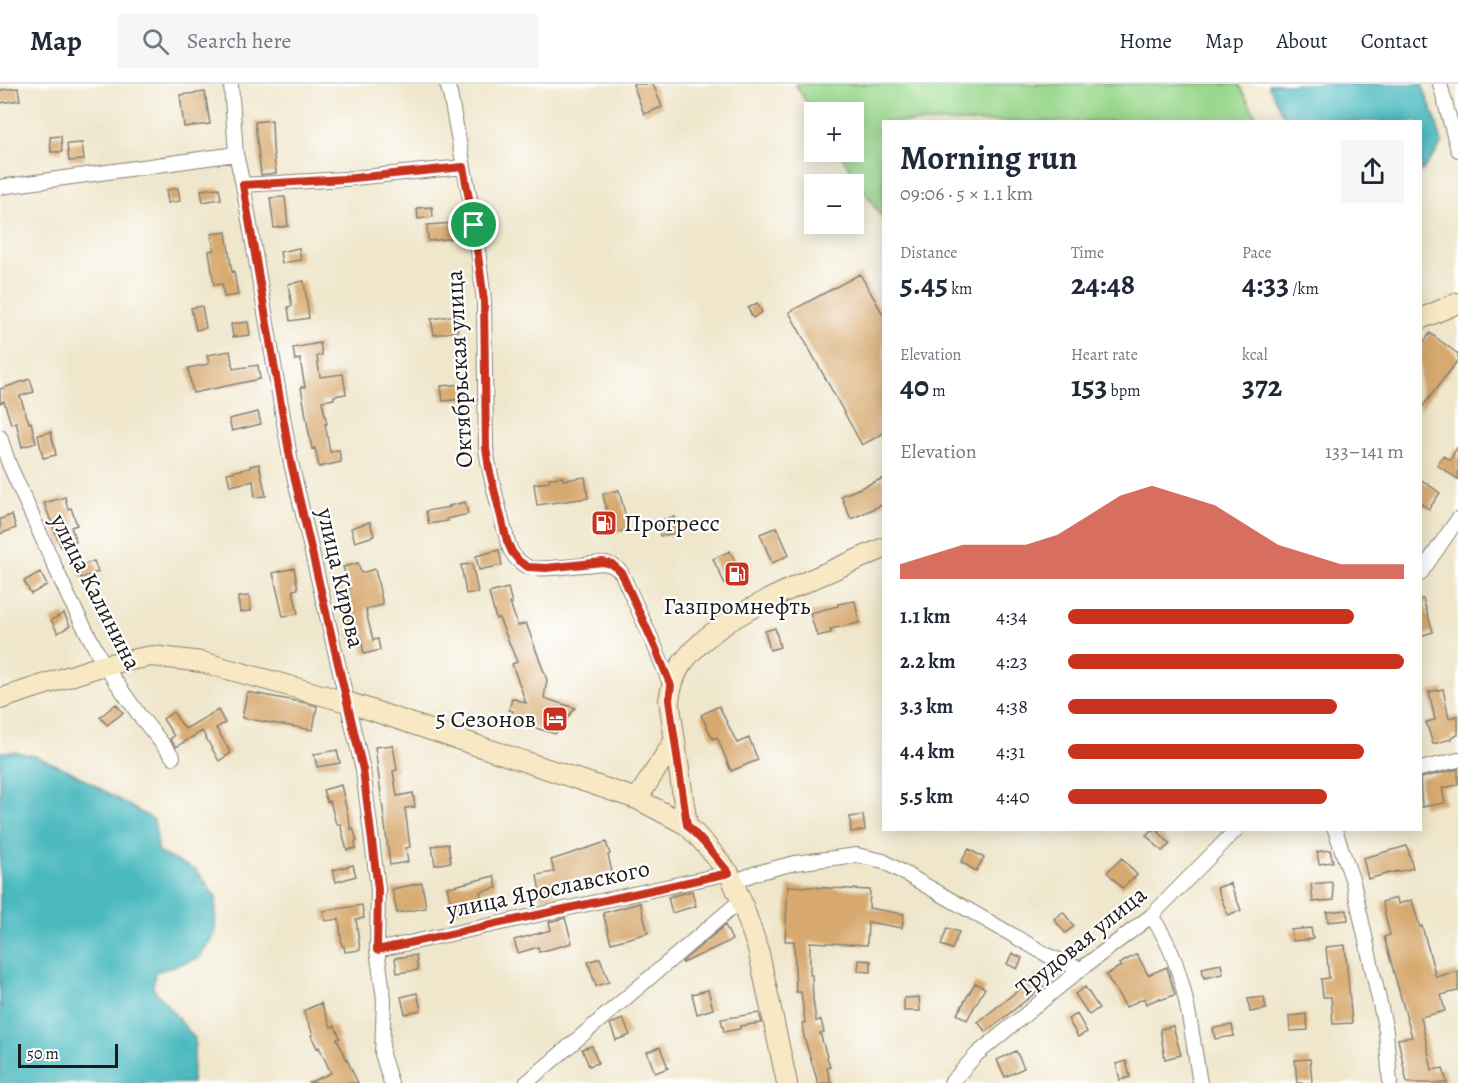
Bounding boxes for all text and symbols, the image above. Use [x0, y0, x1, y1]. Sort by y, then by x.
search box [118, 14, 538, 68]
text: Map [30, 22, 82, 60]
icon: search [139, 25, 172, 58]
text: Search here [187, 26, 291, 56]
text: Home [1119, 27, 1172, 55]
text: Map [1205, 27, 1243, 55]
text: About [1276, 27, 1328, 55]
text: Contact [1361, 27, 1428, 55]
map controls [804, 102, 864, 234]
button: + [804, 102, 864, 162]
text: Morning run [900, 135, 1077, 180]
button: share [1341, 140, 1404, 203]
button: − [804, 174, 864, 234]
text: 09:06 · 5 × 1.1 km [900, 180, 1033, 207]
pin [448, 199, 499, 250]
icon: arrive [457, 208, 490, 241]
text: Distance [900, 242, 957, 264]
text: Time [1071, 242, 1104, 264]
text: Pace [1242, 242, 1272, 264]
text: 5.45 [900, 264, 948, 304]
text: 24:48 [1071, 264, 1135, 304]
text: 4:33 [1242, 264, 1289, 304]
street label: Октябрьская улица [438, 269, 480, 469]
text: km [948, 278, 972, 300]
text: /km [1289, 278, 1319, 300]
text: Elevation [900, 344, 961, 366]
text: Heart rate [1071, 344, 1138, 366]
text: kcal [1242, 344, 1268, 366]
text: 40 [900, 366, 929, 406]
text: 153 [1071, 366, 1107, 406]
text: 372 [1242, 366, 1282, 406]
text: m [929, 380, 946, 402]
text: bpm [1107, 380, 1141, 402]
text: Elevation [900, 438, 977, 465]
text: 133–141 m [1325, 438, 1404, 465]
street label: улица Кирова [309, 504, 373, 651]
place label: Прогресс [624, 507, 720, 539]
street label: улица Калинина [42, 508, 149, 676]
fuel station icon: Прогресс [589, 508, 619, 538]
fuel station icon: Газпромнефть [722, 559, 752, 589]
place label: Газпромнефть [664, 590, 811, 622]
text: 1.1 km [900, 603, 950, 630]
text: 4:34 [996, 603, 1027, 630]
text: 2.2 km [900, 648, 955, 675]
text: 4:23 [996, 648, 1028, 675]
text: 3.3 km [900, 693, 953, 720]
text: 4:38 [996, 693, 1028, 720]
place label: 5 Сезонов [435, 703, 536, 735]
hotel icon: 5 Сезонов [540, 704, 570, 734]
text: 4.4 km [900, 738, 955, 765]
text: 4:31 [996, 738, 1025, 765]
text: 5.5 km [900, 783, 953, 810]
text: 4:40 [996, 783, 1030, 810]
street label: улица Ярославского [442, 852, 653, 926]
street label: Трудовая улица [1009, 878, 1153, 1004]
scale bar [18, 1041, 118, 1068]
text: 50 m [27, 1043, 59, 1065]

